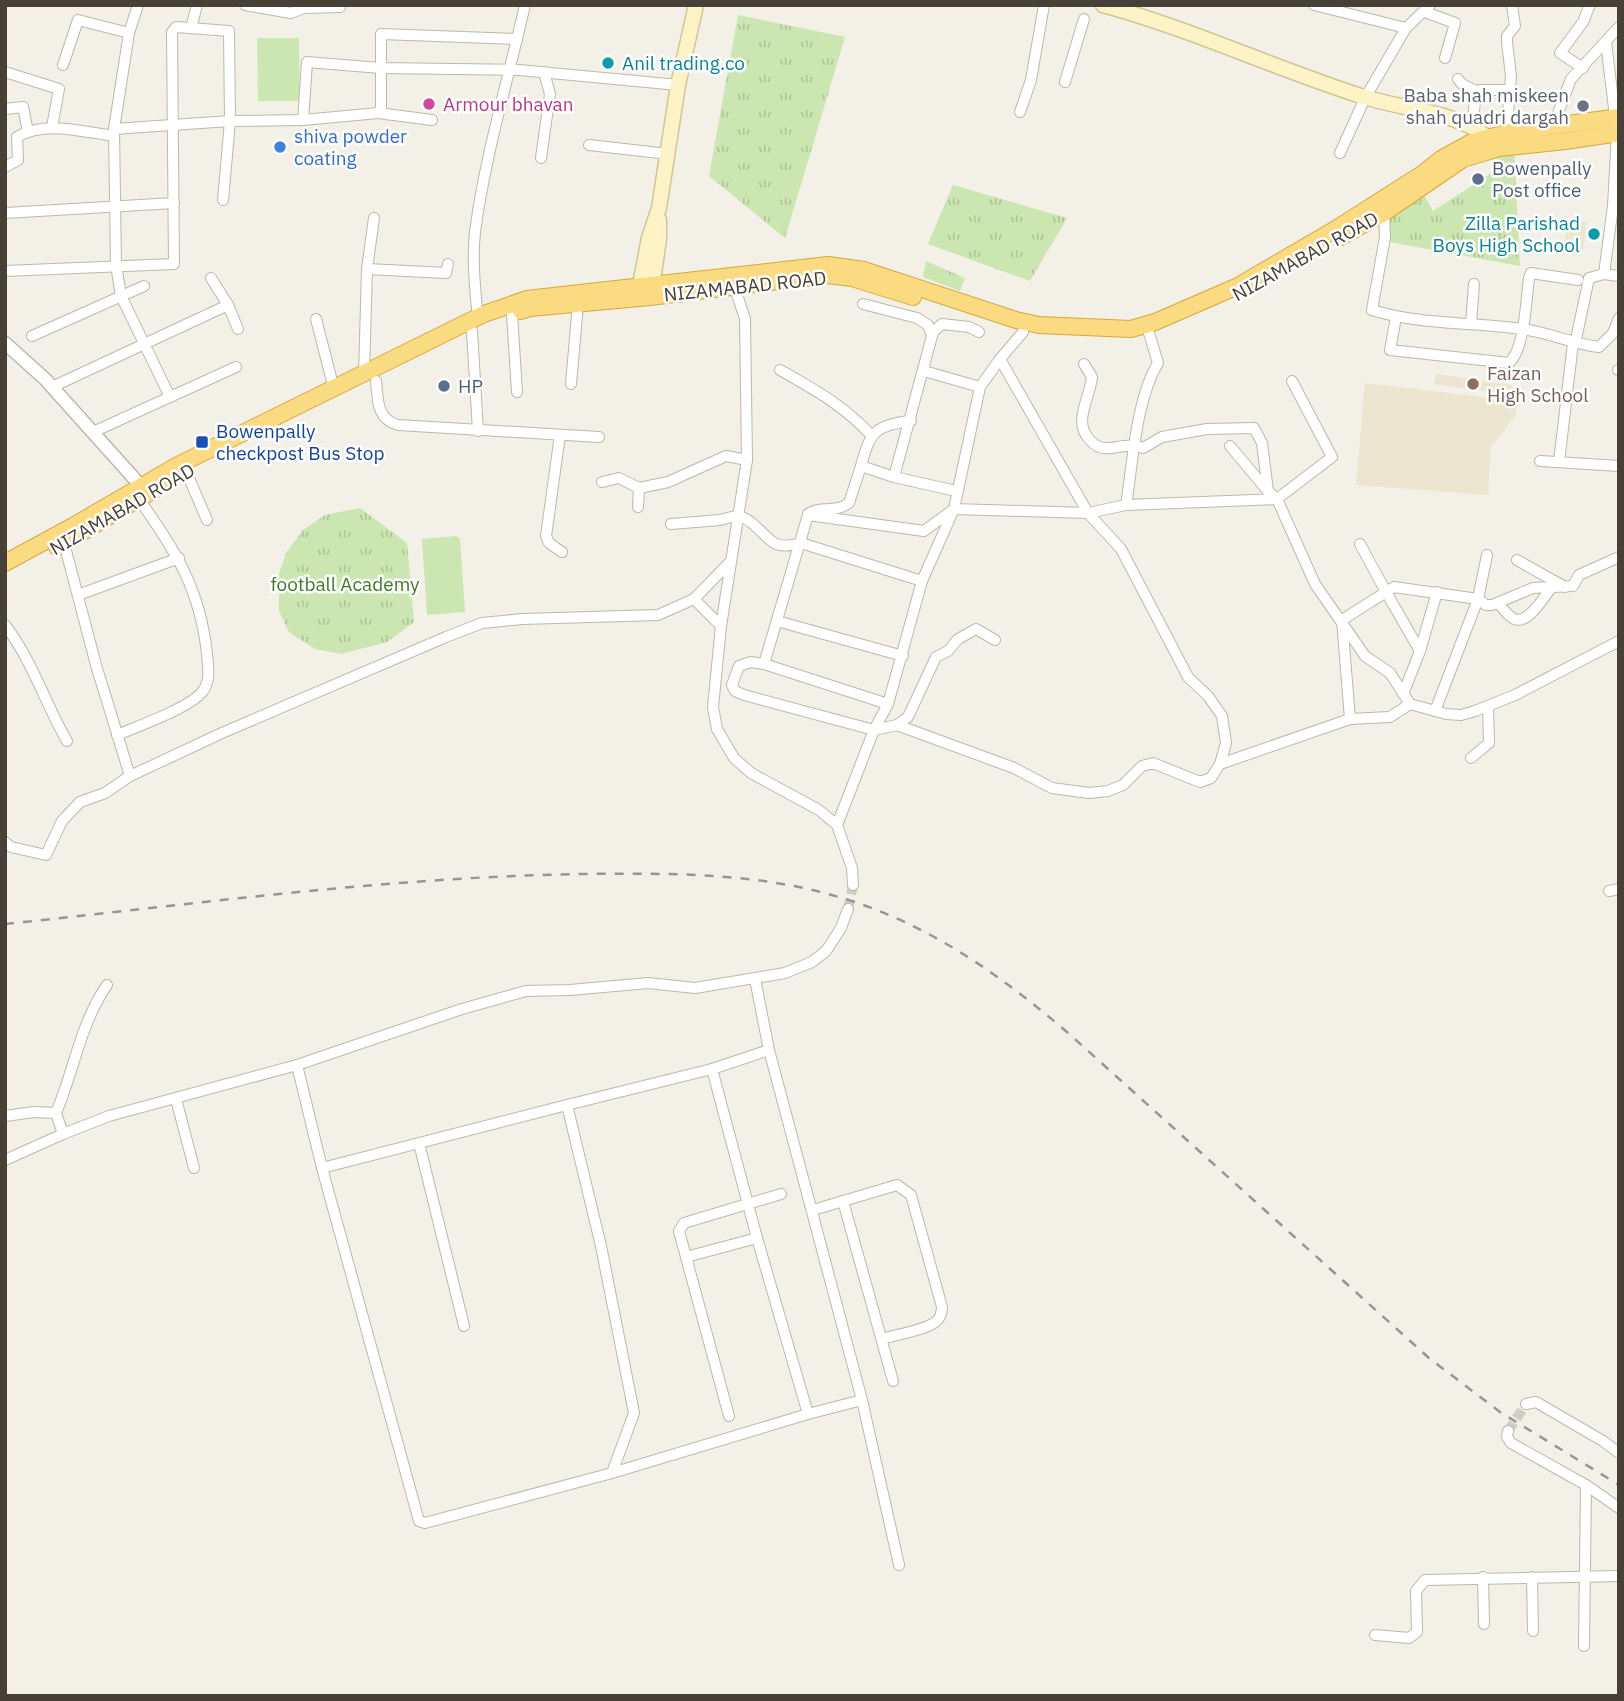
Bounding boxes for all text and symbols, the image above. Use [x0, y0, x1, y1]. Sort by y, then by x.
place label: Anil trading.co [622, 51, 745, 75]
marker: Anil trading.co [600, 55, 616, 71]
place label: Baba shah miskeen shah quadri dargah [1403, 83, 1569, 129]
place label: Armour bhavan [443, 92, 574, 116]
marker: Armour bhavan [421, 96, 437, 112]
marker: Baba shah miskeen shah quadri dargah [1575, 98, 1591, 114]
place label: shiva powder coating [294, 124, 407, 170]
marker: shiva powder coating [272, 139, 288, 155]
place label: Bowenpally Post office [1492, 156, 1592, 202]
marker: Bowenpally Post office [1470, 171, 1486, 187]
street label: NIZAMABAD ROAD [1228, 206, 1382, 306]
place label: Zilla Parishad Boys High School [1433, 211, 1580, 257]
marker: Zilla Parishad Boys High School [1586, 226, 1602, 242]
street label: NIZAMABAD ROAD [662, 266, 828, 306]
place label: Faizan High School [1487, 361, 1588, 407]
place label: HP [458, 374, 483, 398]
marker: Faizan High School [1465, 376, 1481, 392]
marker: HP [436, 378, 452, 394]
place label: Bowenpally checkpost Bus Stop [216, 419, 385, 465]
marker: Bowenpally checkpost Bus Stop [194, 434, 210, 450]
street label: NIZAMABAD ROAD [45, 458, 199, 560]
park label: football Academy [270, 572, 420, 596]

